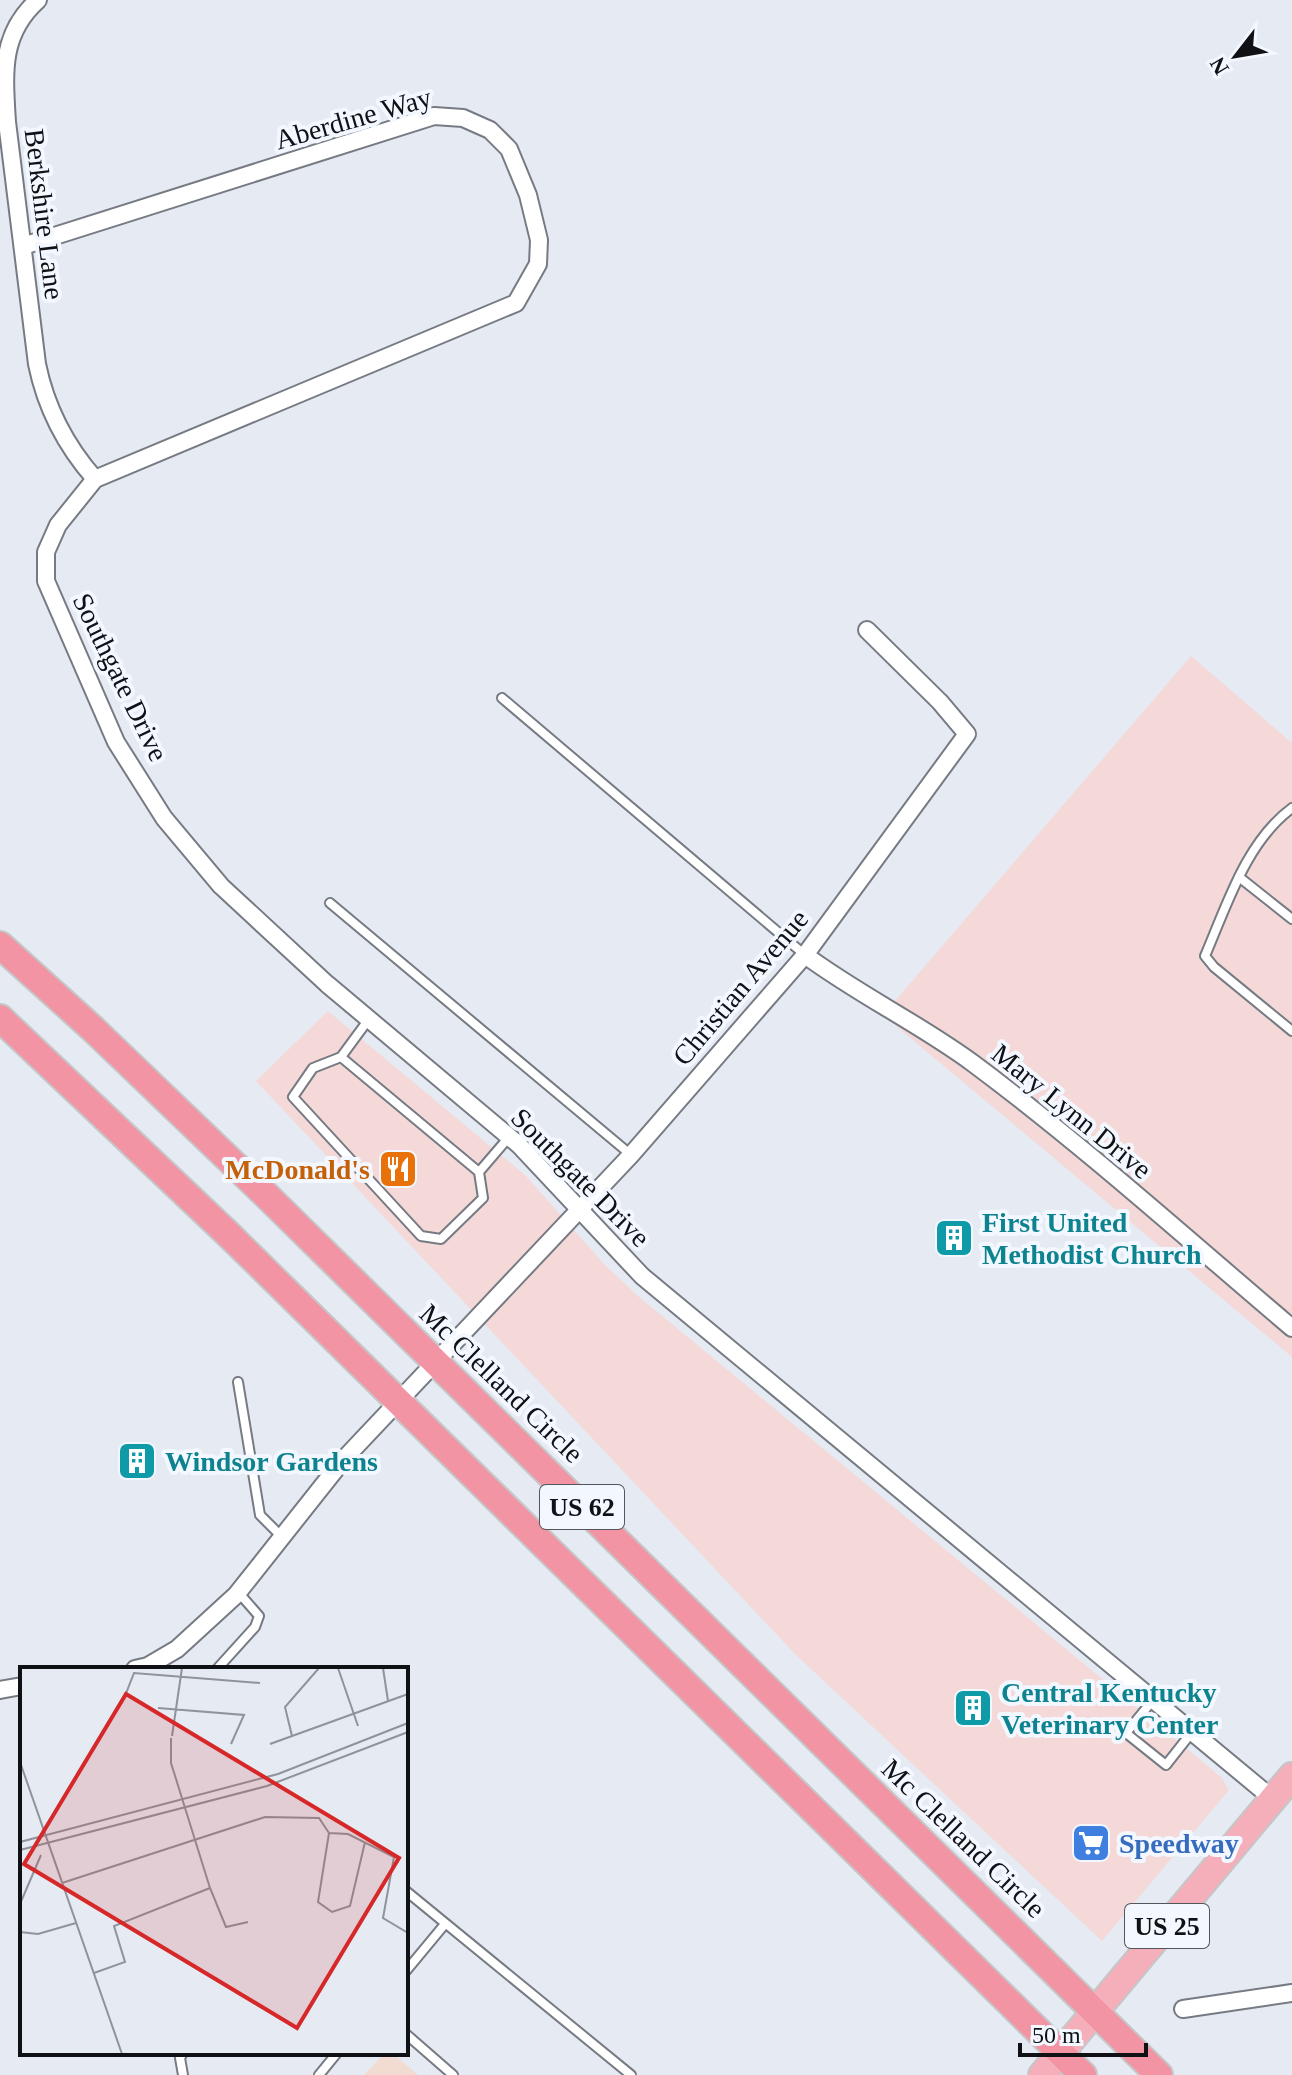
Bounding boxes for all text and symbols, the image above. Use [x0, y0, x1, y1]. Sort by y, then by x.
north arrow [1196, 16, 1276, 96]
text: N [1204, 53, 1234, 79]
street label: Aberdine Way [271, 81, 435, 156]
street label: Berkshire Lane [19, 127, 70, 301]
street label: Southgate Drive [67, 588, 175, 766]
street label: Christian Avenue [666, 903, 814, 1071]
street label: Mary Lynn Drive [986, 1038, 1158, 1185]
street label: Southgate Drive [505, 1102, 656, 1253]
restaurant icon: McDonald's [377, 1148, 419, 1190]
place label: McDonald's [225, 1154, 370, 1185]
place label: First United Methodist Church [982, 1207, 1202, 1270]
building icon: First United Methodist Church [933, 1217, 975, 1259]
street label: Mc Clelland Circle [414, 1298, 590, 1469]
building icon: Windsor Gardens [116, 1440, 158, 1482]
place label: Windsor Gardens [165, 1446, 378, 1477]
road number: US 62 [540, 1485, 624, 1529]
inset map [20, 1667, 408, 2055]
place label: Central Kentucky Veterinary Center [1001, 1677, 1218, 1740]
building icon: Central Kentucky Veterinary Center [952, 1687, 994, 1729]
street label: Mc Clelland Circle [876, 1753, 1052, 1924]
supermarket icon: Speedway [1070, 1822, 1112, 1864]
place label: Speedway [1119, 1828, 1239, 1859]
road number: US 25 [1125, 1904, 1209, 1948]
scale bar [1020, 2007, 1146, 2057]
text: 50 m [1032, 2022, 1081, 2048]

